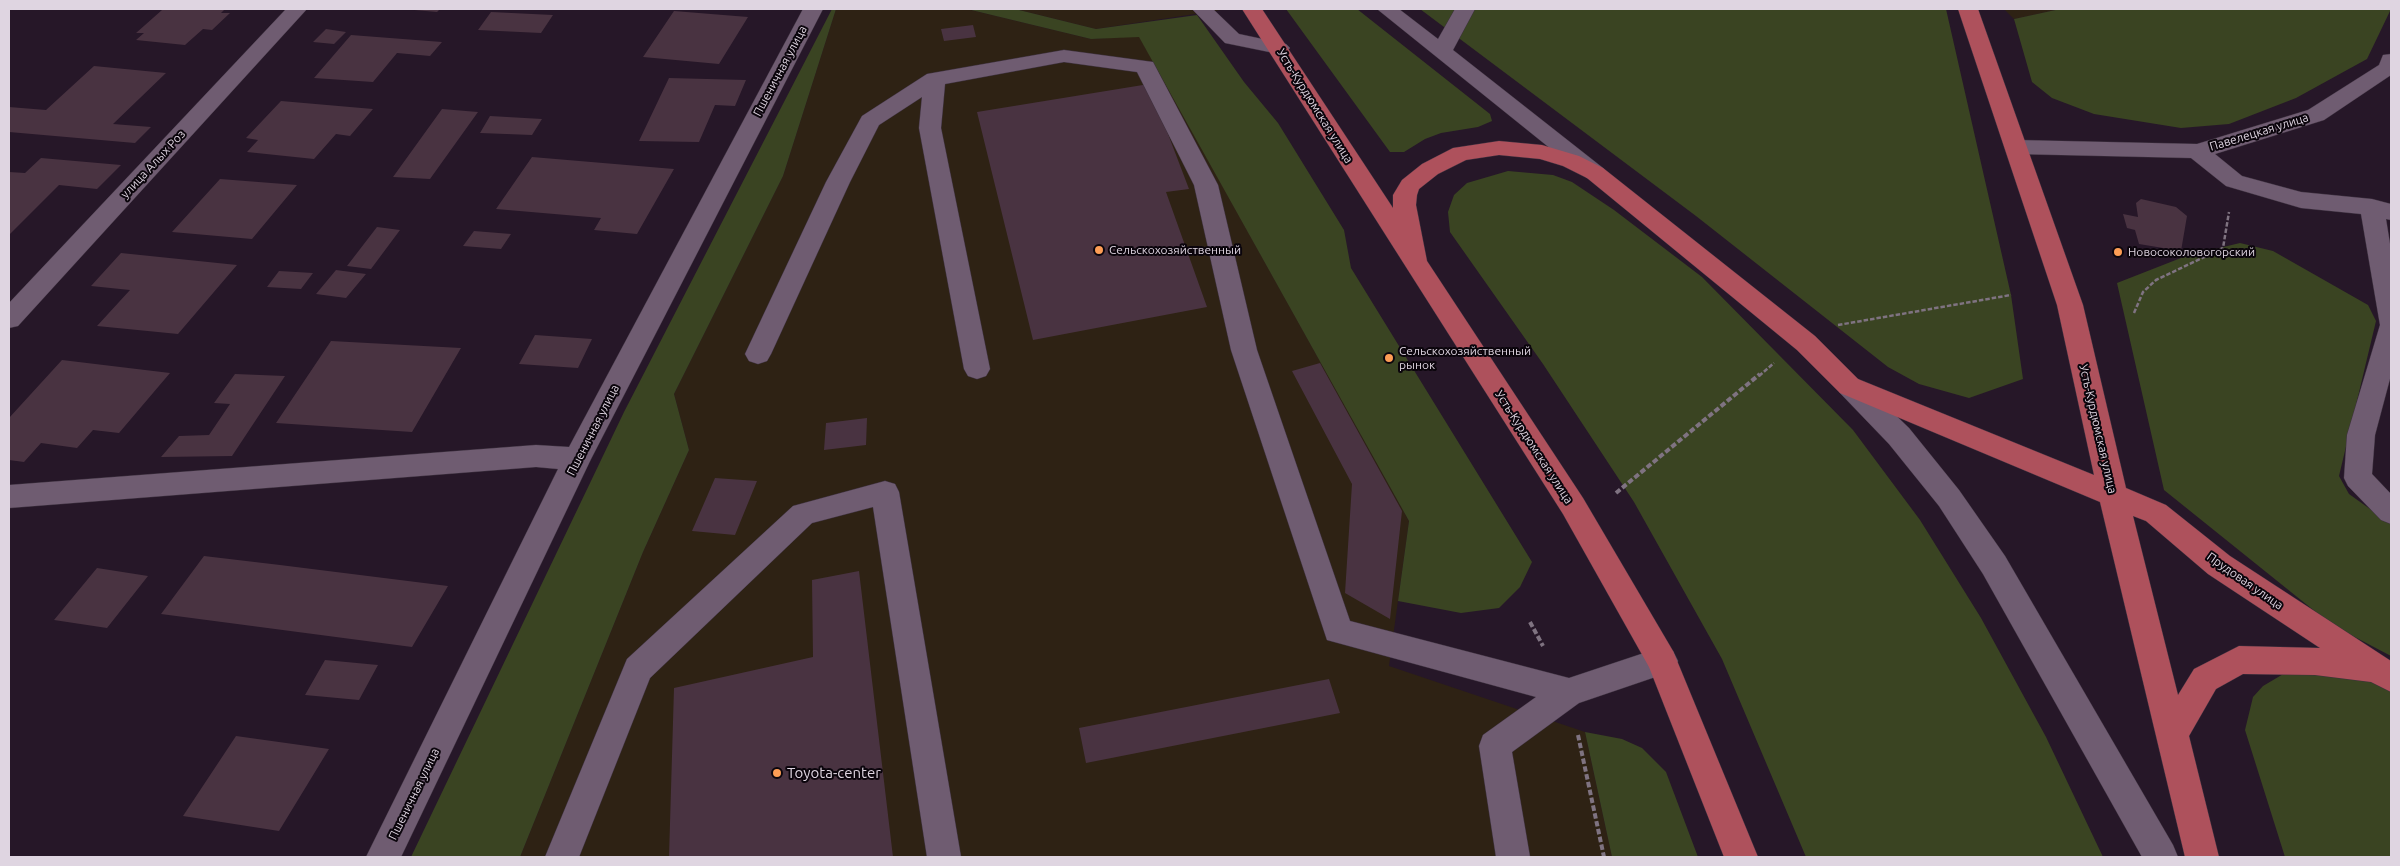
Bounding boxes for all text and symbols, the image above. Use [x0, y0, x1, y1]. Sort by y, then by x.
street label: Пшеничная улица [750, 23, 810, 119]
street label: Усть-Курдюмская улица [1274, 46, 1356, 166]
street label: Павелецкая улица [2208, 110, 2310, 154]
street label: улица Алых Роз [118, 127, 188, 201]
place label: Сельскохозяйственный [1109, 243, 1241, 257]
marker: Сельскохозяйственный [1093, 244, 1105, 256]
place label: Новосоколовогорский [2128, 245, 2255, 259]
marker: Новосоколовогорский [2112, 246, 2124, 258]
place label: Сельскохозяйственный рынок [1399, 344, 1531, 372]
marker: Сельскохозяйственный рынок [1383, 352, 1395, 364]
street label: Усть-Курдюмская улица [2076, 363, 2120, 495]
street label: Пшеничная улица [564, 382, 622, 478]
street label: Усть-Курдюмская улица [1492, 388, 1576, 506]
street label: Прудовая улица [2204, 549, 2286, 613]
street label: Пшеничная улица [386, 746, 442, 842]
place label: Toyota-center [787, 764, 881, 782]
marker: Toyota-center [771, 767, 783, 779]

